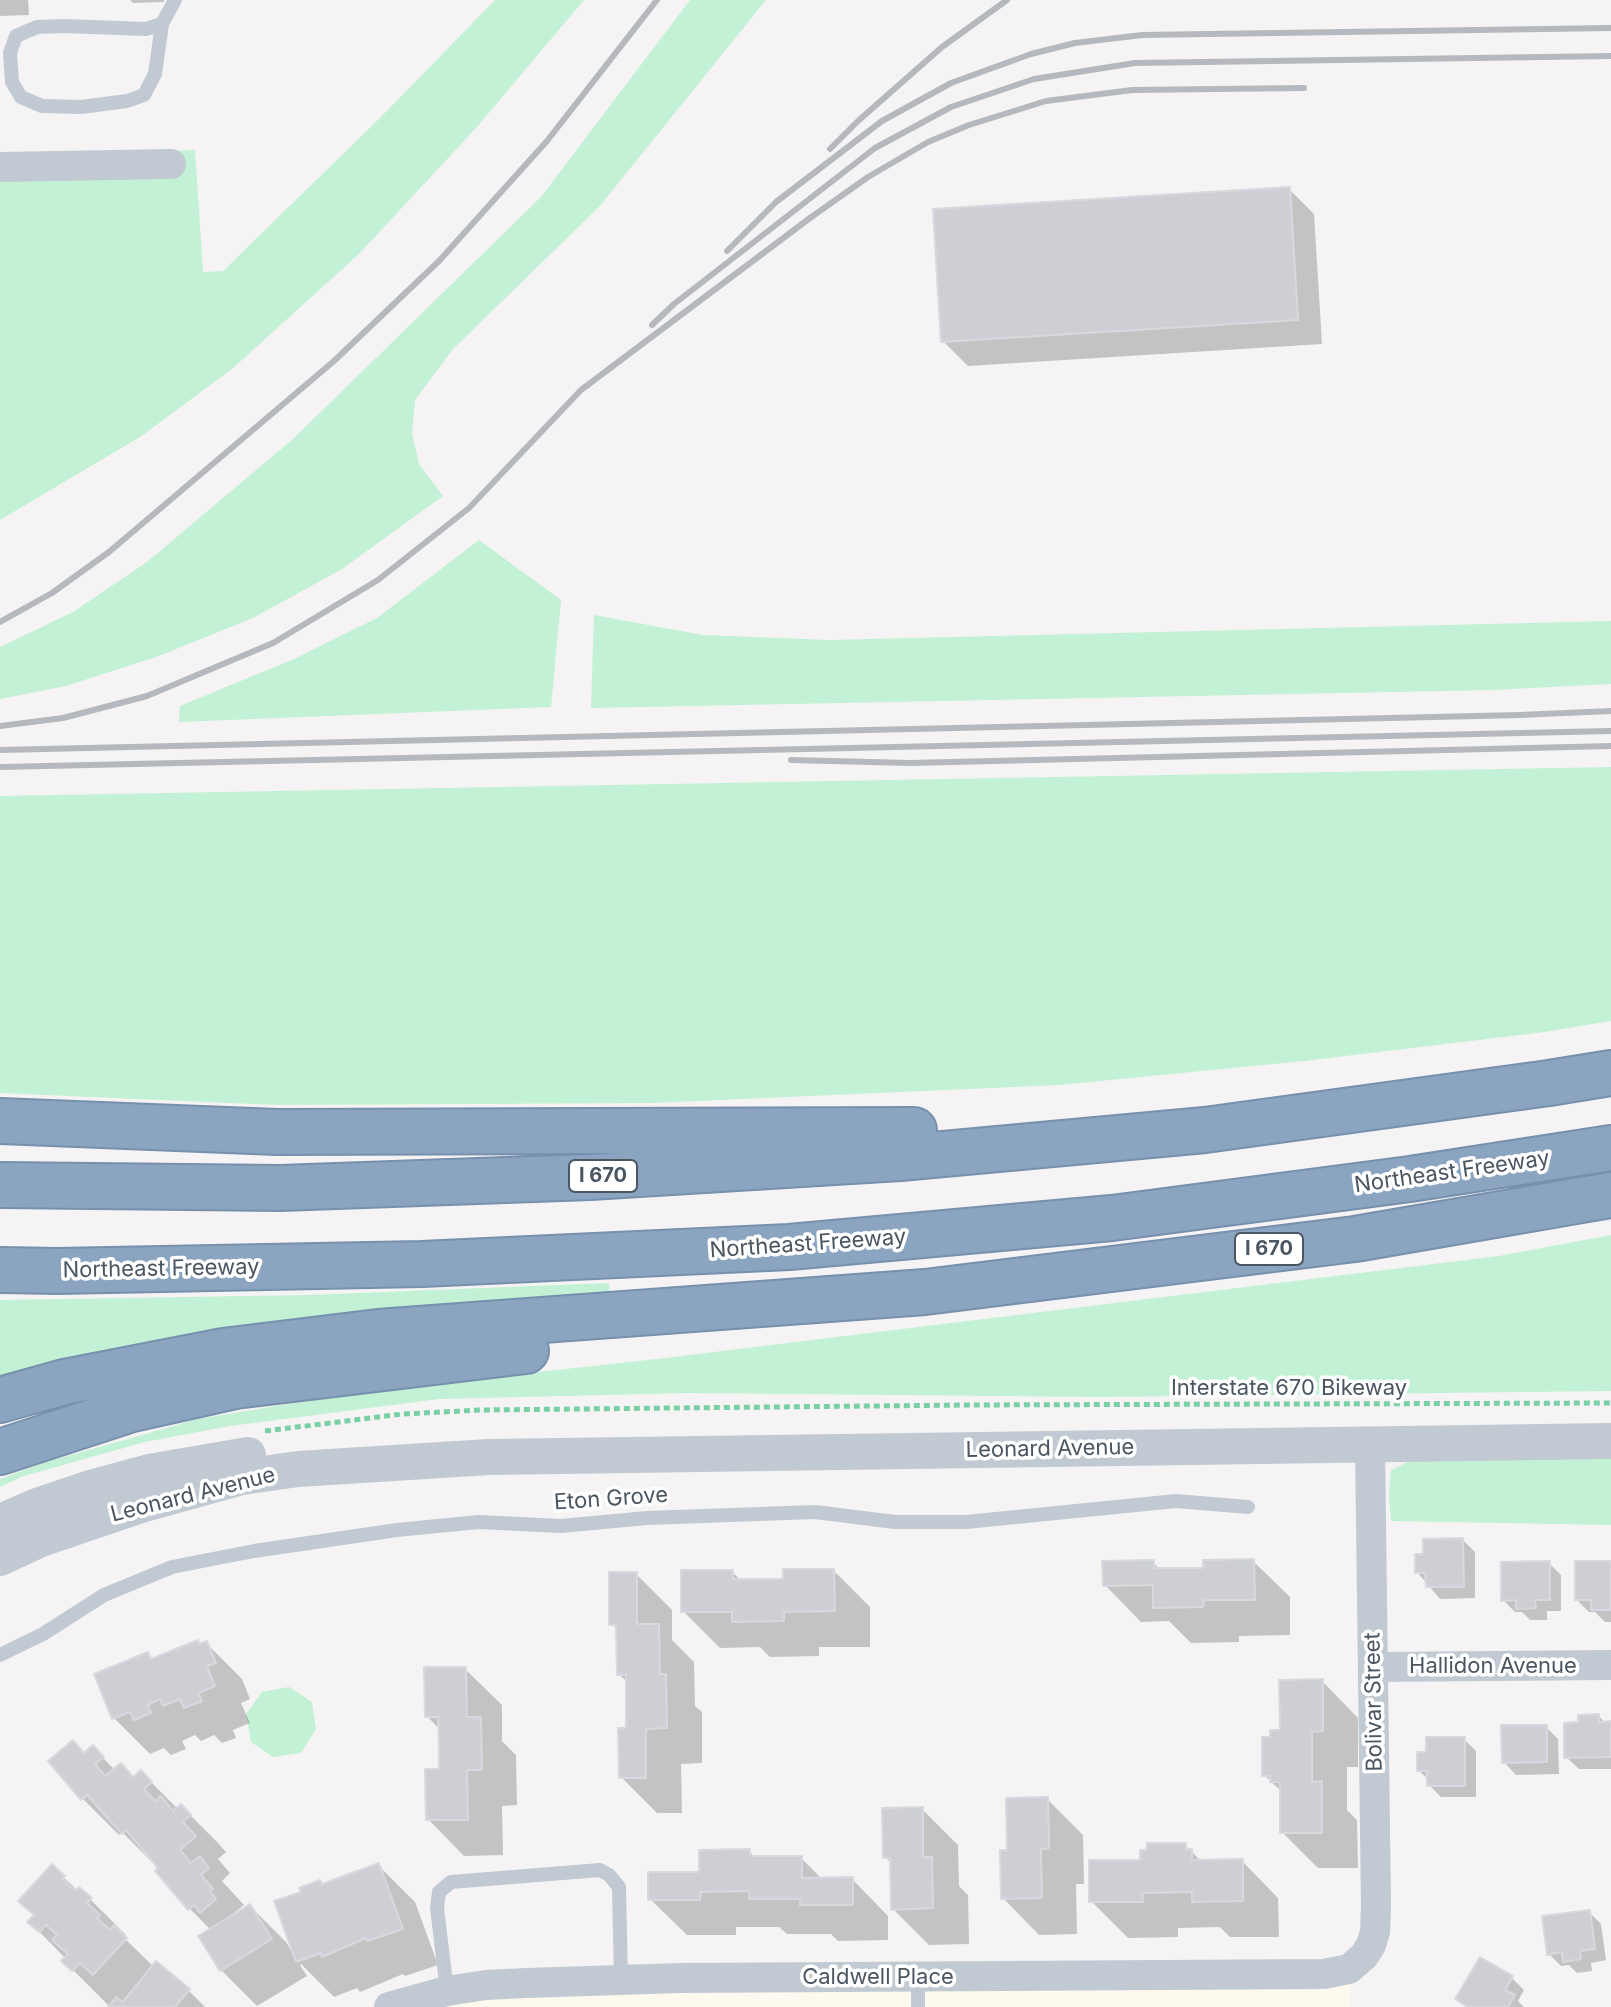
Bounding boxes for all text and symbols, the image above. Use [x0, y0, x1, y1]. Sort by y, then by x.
street label: Northeast Freeway [1353, 1145, 1551, 1199]
road number: I 670 [569, 1160, 637, 1192]
street label: Northeast Freeway [709, 1224, 907, 1264]
road number: I 670 [1235, 1233, 1303, 1265]
street label: Northeast Freeway [62, 1254, 260, 1284]
street label: Interstate 670 Bikeway [1171, 1375, 1407, 1401]
street label: Leonard Avenue [965, 1434, 1135, 1464]
street label: Leonard Avenue [108, 1462, 278, 1528]
street label: Eton Grove [553, 1482, 669, 1516]
street label: Bolivar Street [1360, 1632, 1388, 1772]
street label: Hallidon Avenue [1409, 1653, 1577, 1679]
street label: Caldwell Place [802, 1964, 954, 1990]

